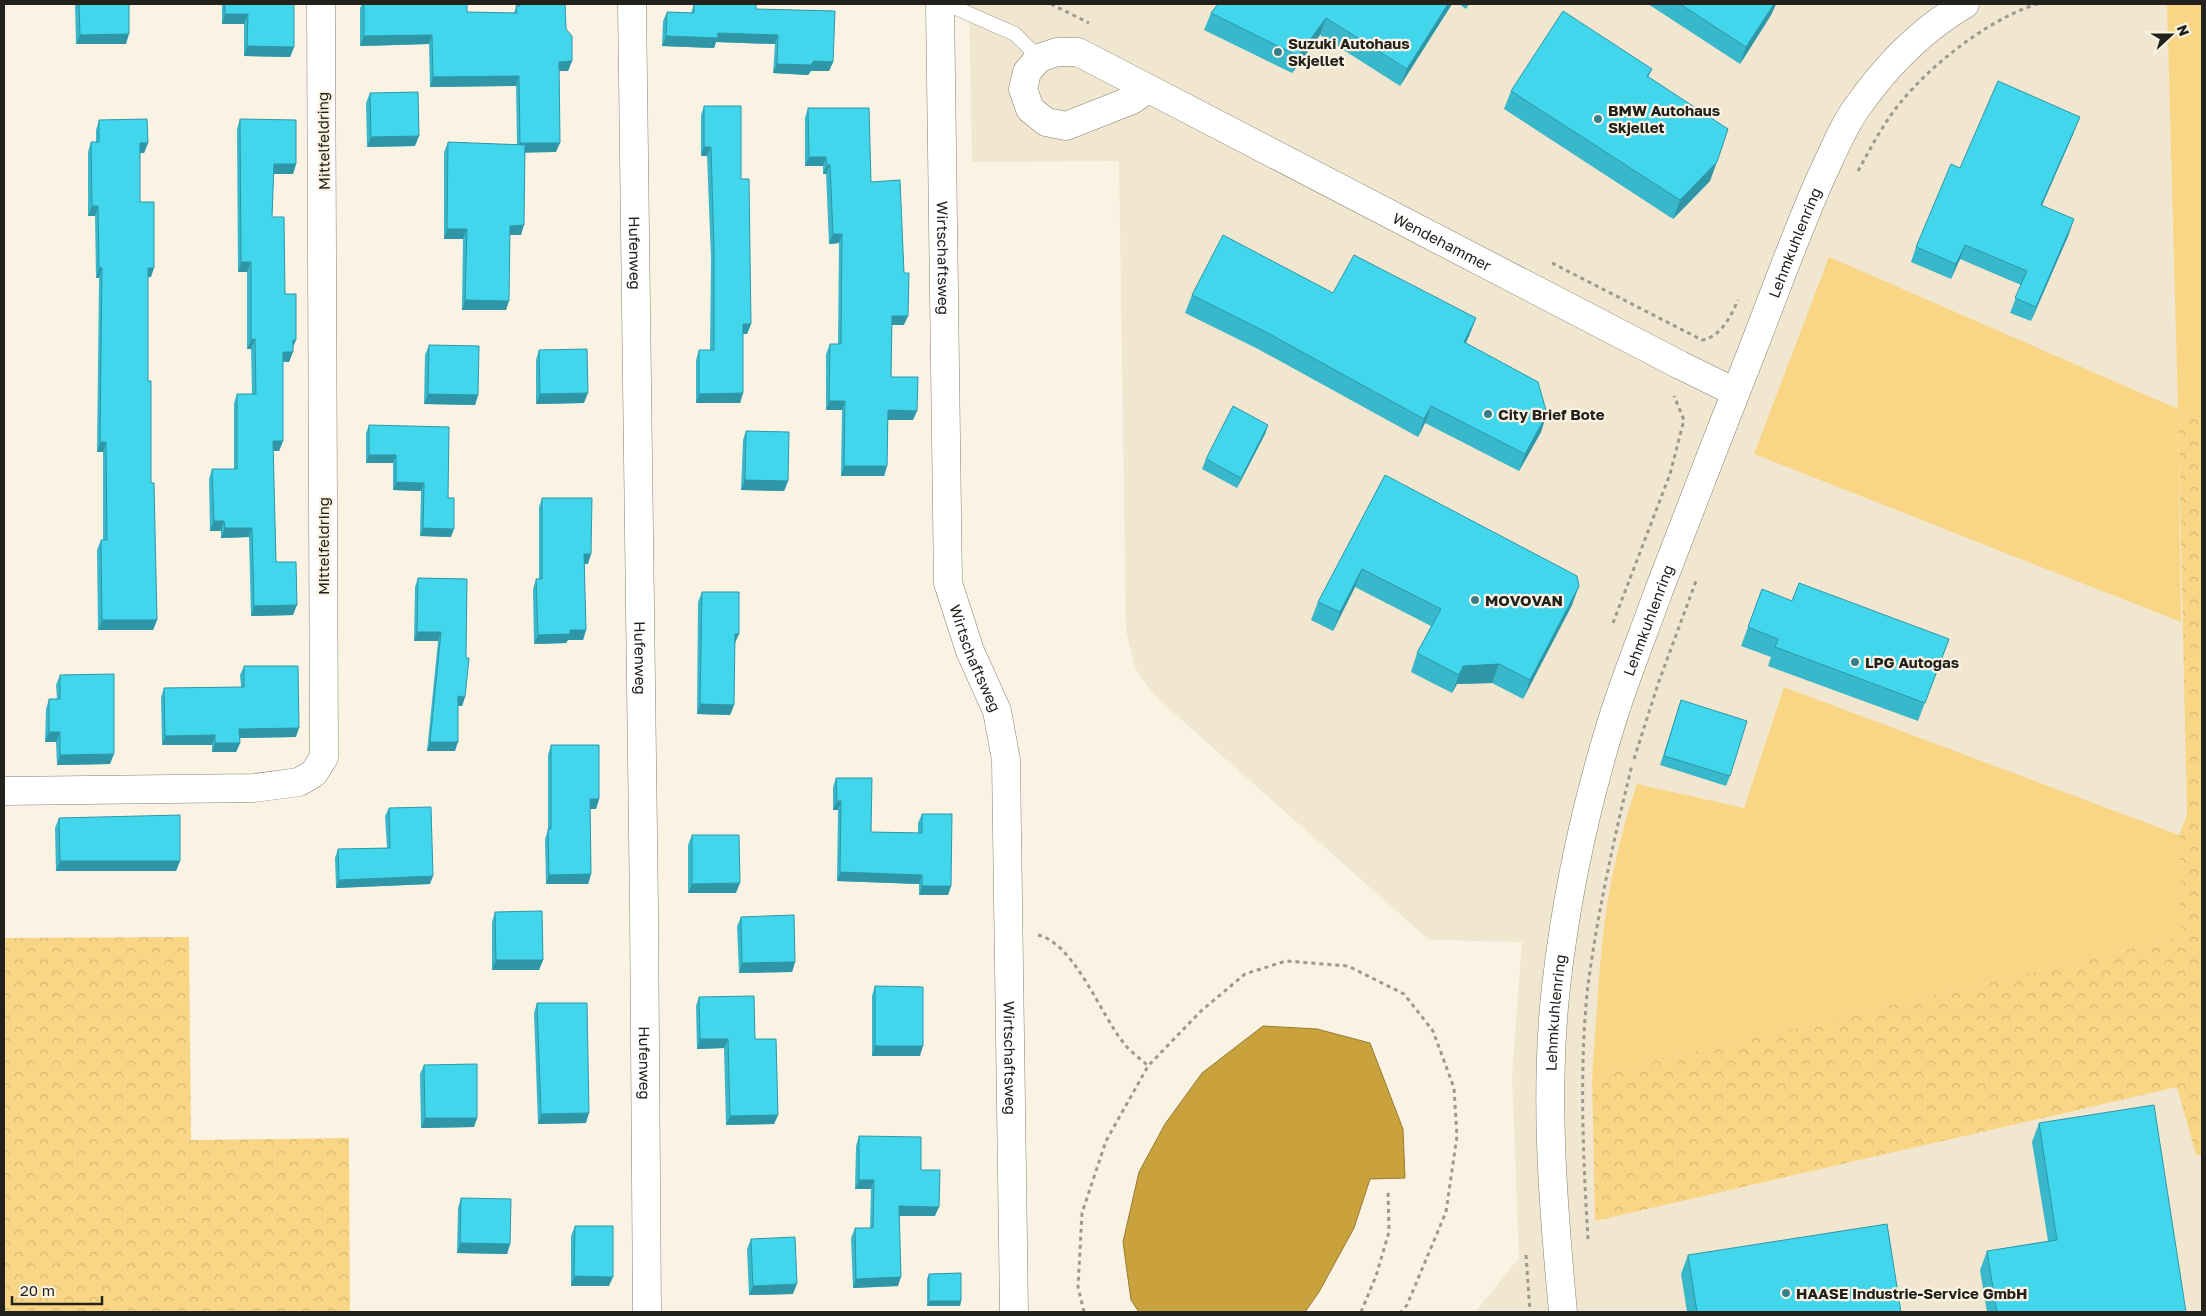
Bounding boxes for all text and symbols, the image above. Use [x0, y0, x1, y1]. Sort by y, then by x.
north arrow [2146, 10, 2196, 60]
text: N [2174, 22, 2193, 38]
place label: Suzuki Autohaus Skjellet [1288, 34, 1410, 69]
marker: Suzuki Autohaus Skjellet [1272, 46, 1284, 58]
street label: Mittelfeldring [313, 92, 333, 190]
place label: BMW Autohaus Skjellet [1608, 101, 1720, 136]
marker: BMW Autohaus Skjellet [1592, 113, 1604, 125]
street label: Lehmkuhlenring [1764, 184, 1825, 300]
street label: Wirtschaftsweg [934, 201, 953, 315]
street label: Wendehammer [1390, 208, 1495, 274]
street label: Hufenweg [626, 216, 645, 290]
place label: City Brief Bote [1498, 405, 1605, 423]
marker: City Brief Bote [1482, 408, 1494, 420]
street label: Mittelfeldring [314, 497, 332, 595]
street label: Lehmkuhlenring [1619, 562, 1677, 678]
place label: MOVOVAN [1485, 591, 1563, 609]
marker: MOVOVAN [1469, 594, 1481, 606]
street label: Wirtschaftsweg [946, 602, 1005, 714]
street label: Hufenweg [631, 621, 650, 695]
place label: LPG Autogas [1865, 653, 1959, 671]
marker: LPG Autogas [1849, 656, 1861, 668]
street label: Lehmkuhlenring [1542, 953, 1569, 1071]
street label: Wirtschaftsweg [1000, 1001, 1020, 1115]
street label: Hufenweg [636, 1026, 654, 1100]
scale bar [12, 1274, 102, 1306]
text: 20 m [20, 1281, 55, 1299]
place label: HAASE Industrie-Service GmbH [1796, 1284, 2027, 1302]
marker: HAASE Industrie-Service GmbH [1780, 1287, 1792, 1299]

